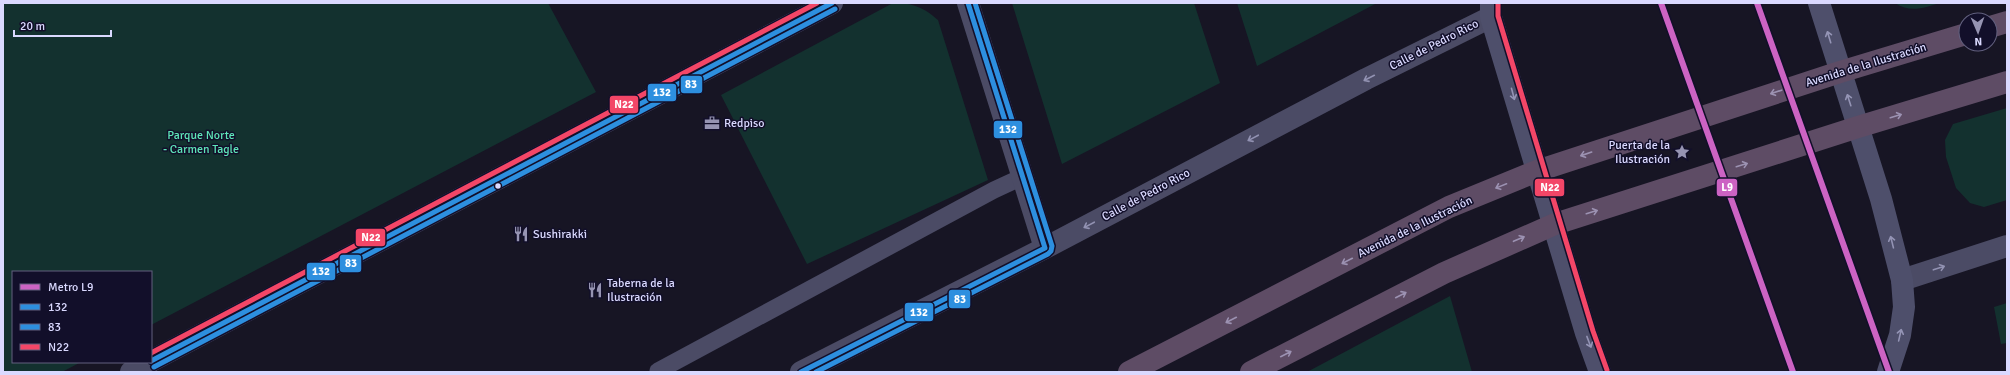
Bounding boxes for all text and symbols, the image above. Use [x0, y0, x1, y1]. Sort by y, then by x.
scale bar [14, 12, 111, 38]
north arrow [1958, 12, 1998, 52]
street label: Calle de Pedro Rico [1387, 16, 1481, 74]
text: 20 m [20, 19, 45, 34]
one-way arrow [1825, 32, 1833, 44]
text: N [1974, 35, 1982, 48]
street label: Avenida de la Ilustración [1804, 39, 1928, 91]
line badge: 83 [680, 75, 703, 94]
one-way arrow [1363, 75, 1375, 82]
text: 83 [685, 78, 697, 91]
line badge: 132 [647, 83, 677, 102]
text: 132 [653, 86, 671, 99]
one-way arrow [1510, 88, 1518, 101]
one-way arrow [1771, 89, 1783, 97]
one-way arrow [1845, 94, 1853, 106]
line badge: N22 [609, 95, 639, 114]
text: N22 [614, 98, 634, 111]
one-way arrow [1889, 112, 1902, 119]
office icon: Redpiso [703, 114, 721, 132]
place label: Redpiso [724, 116, 765, 131]
line badge: 132 [993, 120, 1023, 139]
text: 132 [999, 123, 1017, 136]
park label: Parque Norte - Carmen Tagle [163, 128, 239, 157]
one-way arrow [1248, 135, 1260, 143]
place label: Puerta de la Ilustración [1609, 138, 1670, 167]
place icon: Puerta de la Ilustración [1673, 143, 1691, 161]
one-way arrow [1580, 151, 1593, 158]
one-way arrow [1736, 161, 1749, 168]
street label: Calle de Pedro Rico [1099, 165, 1193, 225]
line badge: N22 [1534, 178, 1565, 197]
line badge: L9 [1716, 178, 1738, 197]
unlabelled marker [493, 181, 503, 191]
text: N22 [1540, 181, 1560, 194]
text: L9 [1721, 181, 1733, 194]
one-way arrow [1496, 183, 1508, 190]
street label: Avenida de la Ilustración [1355, 193, 1475, 261]
one-way arrow [1585, 208, 1598, 215]
one-way arrow [1083, 222, 1095, 229]
restaurant icon: Sushirakki [512, 225, 530, 243]
place label: Sushirakki [533, 227, 587, 242]
line badge: N22 [355, 228, 386, 247]
text: N22 [361, 231, 381, 244]
one-way arrow [1513, 235, 1525, 243]
one-way arrow [1888, 236, 1895, 249]
line badge: 83 [339, 254, 362, 273]
text: 83 [345, 257, 357, 270]
one-way arrow [1341, 257, 1353, 265]
line badge: 132 [306, 262, 336, 281]
one-way arrow [1932, 264, 1945, 271]
text: 132 [312, 265, 330, 278]
legend [12, 271, 152, 363]
place label: Taberna de la Ilustración [607, 276, 675, 305]
text: Metro L9 [48, 280, 94, 295]
restaurant icon: Taberna de la Ilustración [586, 281, 604, 299]
line badge: 83 [948, 289, 971, 309]
one-way arrow [1395, 291, 1407, 298]
text: 83 [954, 293, 966, 306]
text: 132 [48, 300, 67, 315]
line badge: 132 [904, 302, 934, 322]
text: 132 [910, 306, 928, 319]
one-way arrow [1225, 317, 1237, 324]
text: 83 [48, 320, 61, 335]
one-way arrow [1896, 329, 1904, 342]
one-way arrow [1586, 336, 1594, 348]
text: N22 [48, 340, 69, 355]
one-way arrow [1280, 350, 1292, 357]

